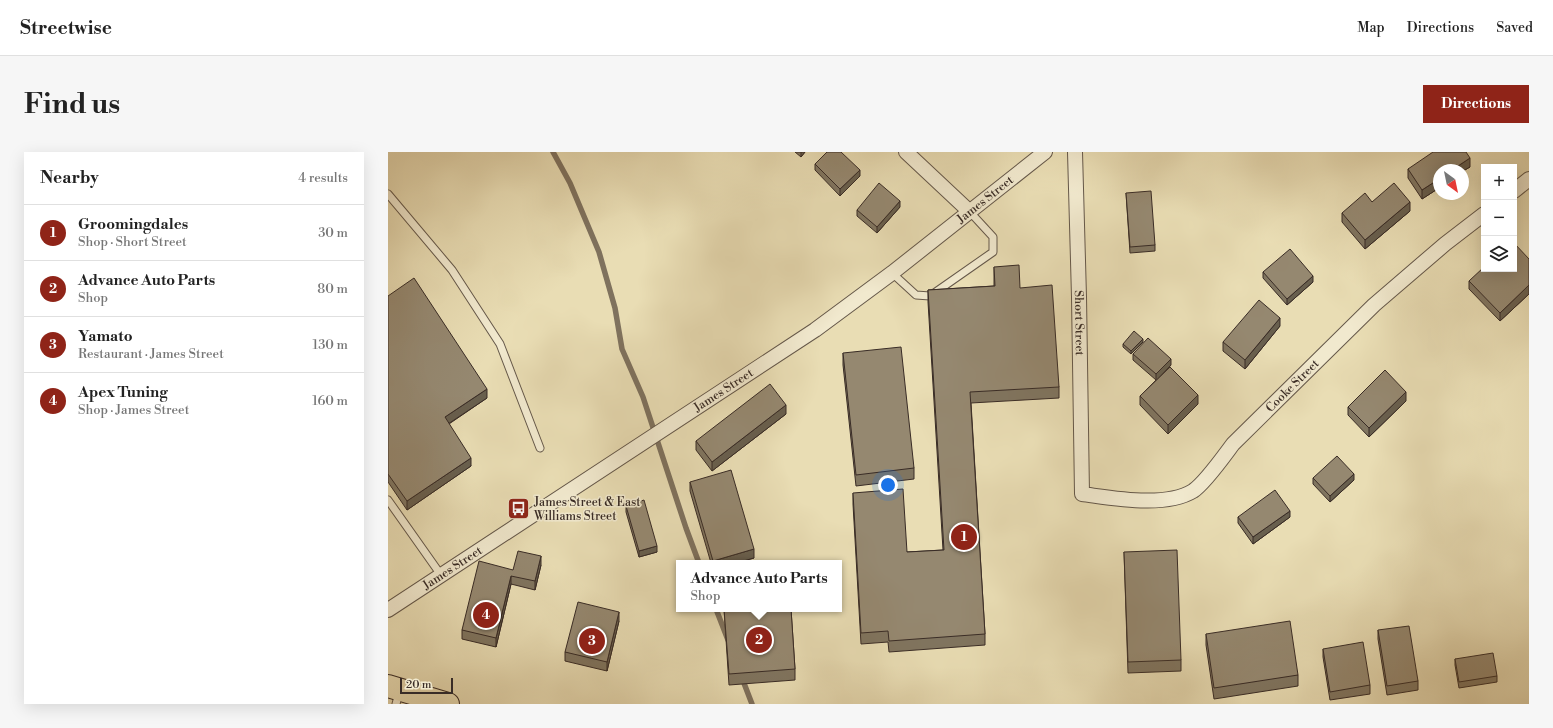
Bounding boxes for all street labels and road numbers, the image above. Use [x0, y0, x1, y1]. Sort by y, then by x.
street label: James Street [953, 172, 1017, 227]
street label: Short Street [1071, 290, 1087, 357]
street label: Cooke Street [1262, 356, 1323, 415]
street label: James Street [690, 365, 757, 416]
street label: James Street [419, 542, 486, 593]

